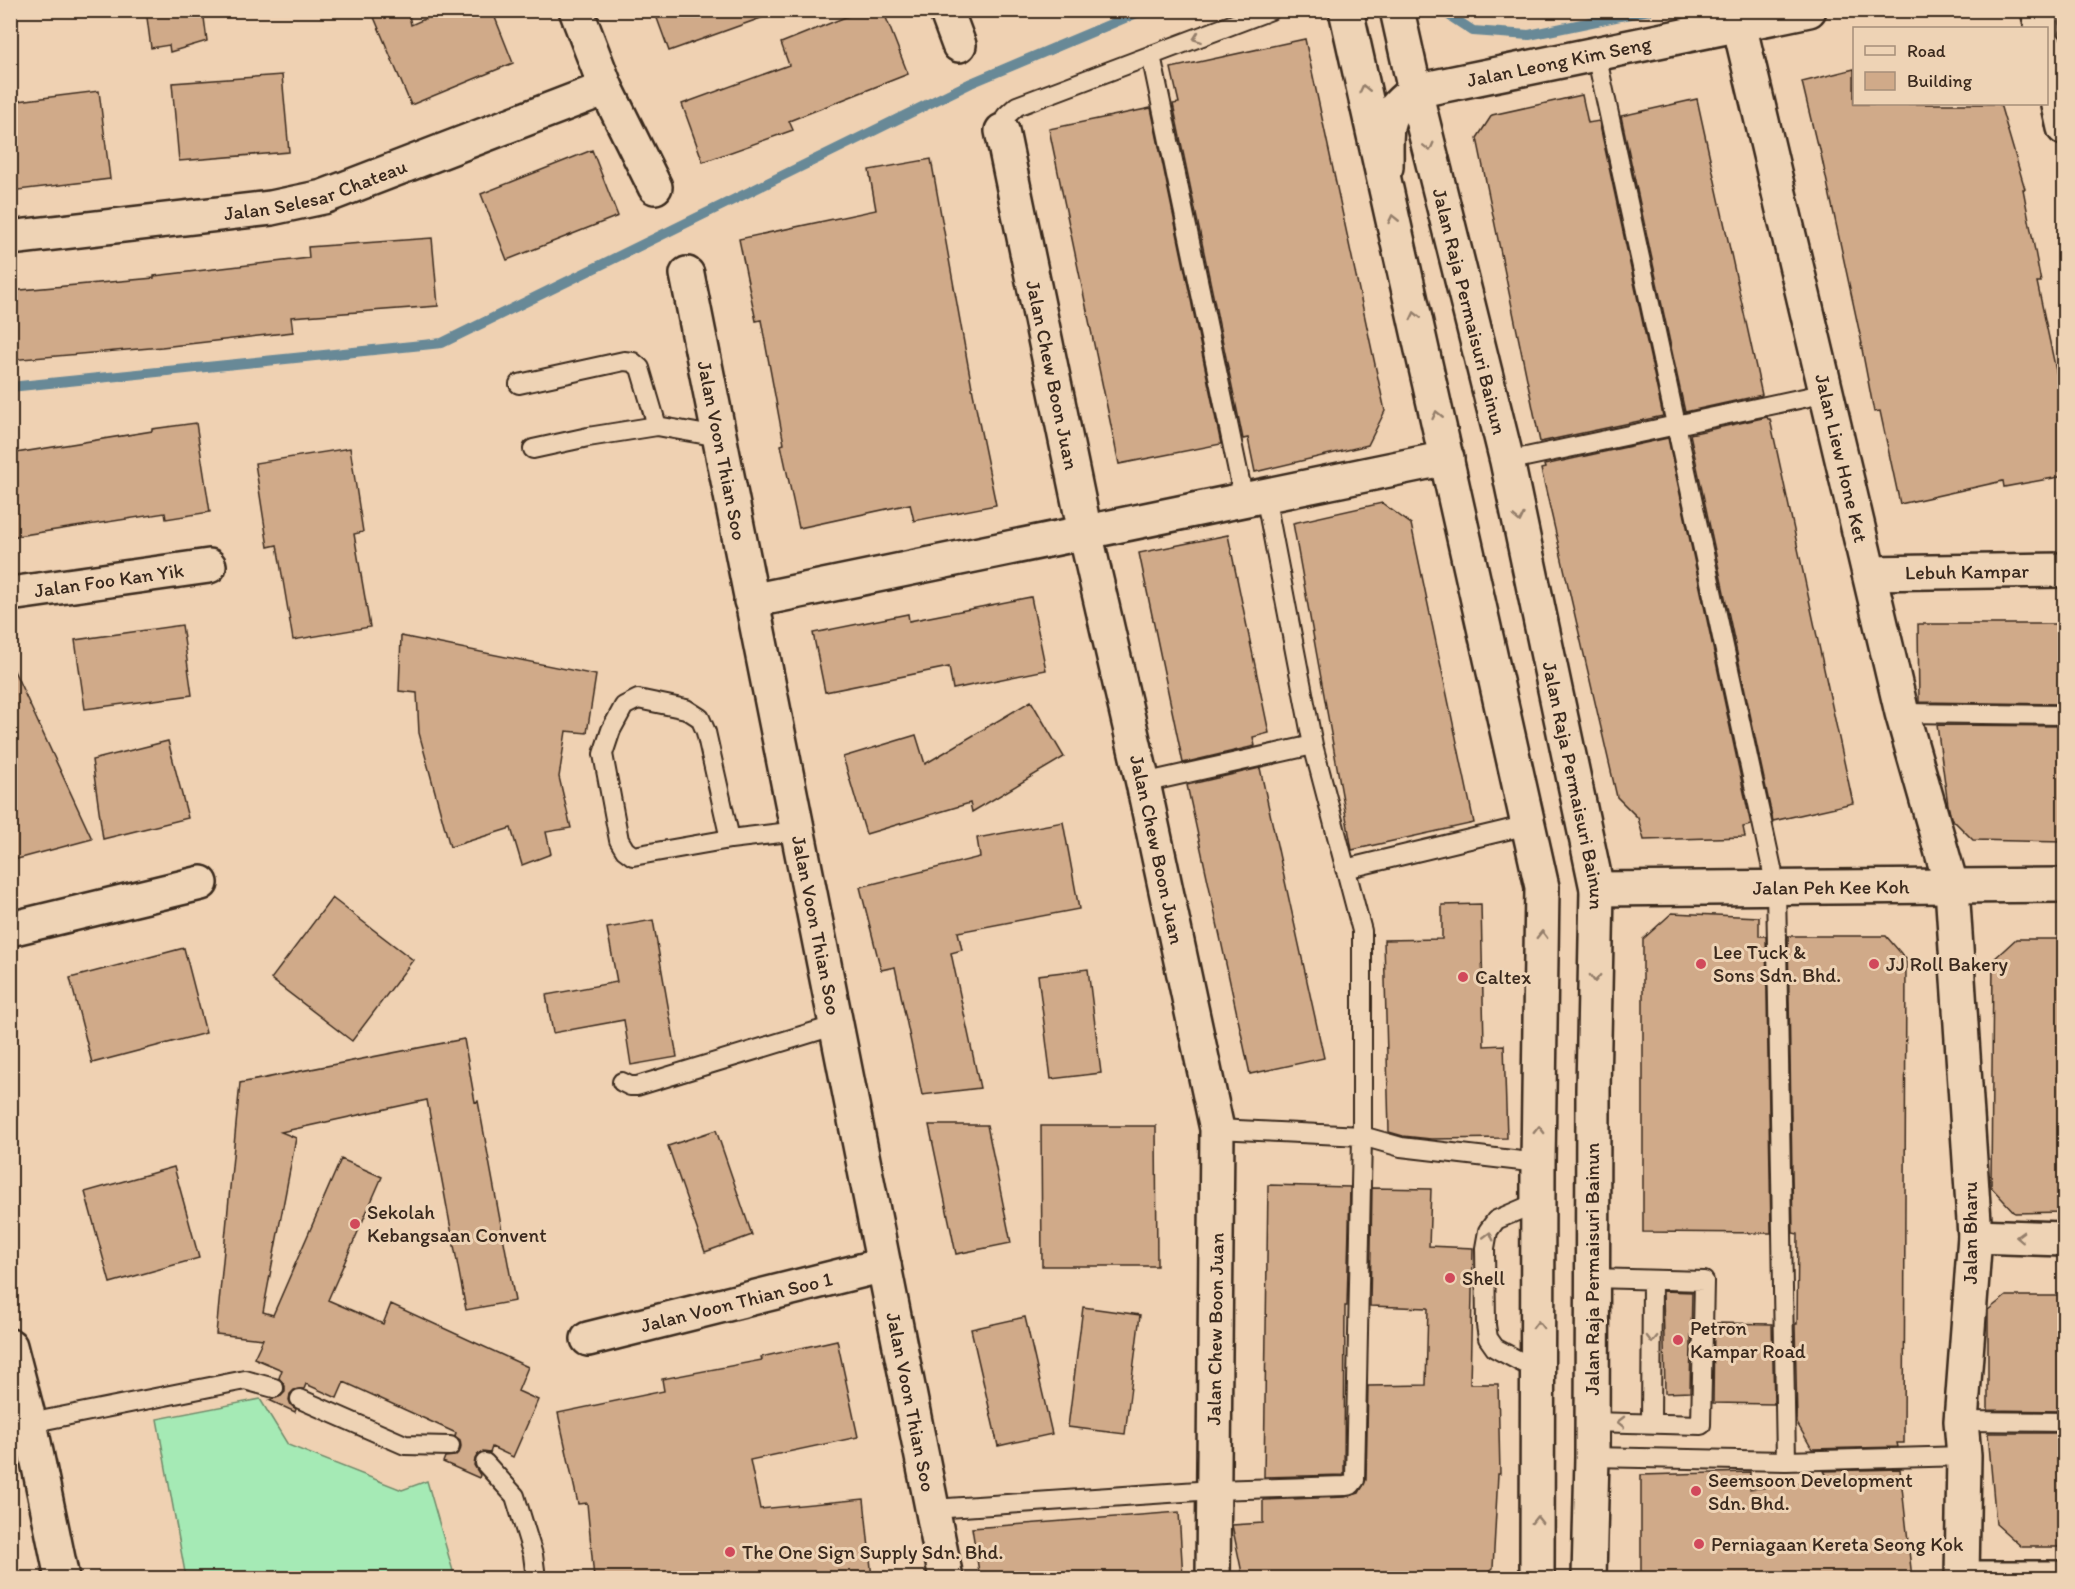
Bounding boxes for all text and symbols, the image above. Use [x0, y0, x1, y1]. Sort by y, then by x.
legend [1853, 27, 2048, 105]
one-way arrow [1192, 31, 1203, 44]
street label: Jalan Leong Kim Seng [1465, 31, 1654, 92]
text: Road [1907, 40, 1946, 62]
text: Building [1907, 70, 1973, 92]
one-way arrow [1358, 84, 1371, 94]
one-way arrow [1422, 142, 1435, 152]
street label: Jalan Selesar Chateau [223, 154, 410, 225]
street label: Jalan Raja Permaisuri Bainun [1428, 186, 1512, 437]
one-way arrow [1388, 214, 1401, 224]
street label: Jalan Chew Boon Juan [1021, 278, 1084, 472]
one-way arrow [1409, 311, 1422, 321]
street label: Jalan Voon Thian Soo [692, 359, 752, 543]
street label: Jalan Liew Hone Ket [1810, 371, 1873, 545]
one-way arrow [1431, 411, 1444, 421]
one-way arrow [1512, 513, 1525, 523]
street label: Jalan Foo Kan Yik [33, 558, 185, 602]
street label: Lebuh Kampar [1905, 559, 2030, 584]
street label: Jalan Raja Permaisuri Bainun [1537, 659, 1609, 910]
street label: Jalan Chew Boon Juan [1125, 752, 1189, 946]
street label: Jalan Voon Thian Soo [787, 833, 846, 1017]
street label: Jalan Peh Kee Koh [1753, 874, 1910, 900]
one-way arrow [1535, 931, 1548, 940]
place label: Lee Tuck & Sons Sdn. Bhd. [1713, 940, 1841, 987]
place label: JJ Roll Bakery [1886, 952, 2009, 976]
marker: Lee Tuck & Sons Sdn. Bhd. [1694, 957, 1708, 971]
marker: JJ Roll Bakery [1867, 957, 1881, 971]
place label: Caltex [1475, 965, 1531, 989]
marker: Caltex [1456, 970, 1470, 984]
one-way arrow [1589, 974, 1601, 983]
one-way arrow [1532, 1126, 1545, 1135]
street label: Jalan Raja Permaisuri Bainun [1580, 1143, 1604, 1395]
street label: Jalan Bharu [1958, 1181, 1982, 1285]
place label: Sekolah Kebangsaan Convent [367, 1200, 547, 1247]
marker: Sekolah Kebangsaan Convent [348, 1217, 362, 1231]
one-way arrow [1481, 1231, 1494, 1241]
one-way arrow [2015, 1231, 2024, 1243]
street label: Jalan Chew Boon Juan [1201, 1232, 1229, 1426]
street label: Jalan Voon Thian Soo 1 [638, 1266, 835, 1337]
place label: Shell [1462, 1266, 1505, 1290]
marker: Shell [1443, 1271, 1457, 1285]
street label: Jalan Voon Thian Soo [881, 1310, 941, 1494]
place label: Petron Kampar Road [1690, 1316, 1806, 1363]
one-way arrow [1532, 1321, 1544, 1330]
marker: Petron Kampar Road [1671, 1333, 1685, 1347]
one-way arrow [1646, 1335, 1658, 1344]
one-way arrow [1617, 1416, 1626, 1429]
place label: Seemsoon Development Sdn. Bhd. [1708, 1468, 1913, 1515]
marker: Seemsoon Development Sdn. Bhd. [1689, 1484, 1703, 1498]
one-way arrow [1531, 1516, 1543, 1525]
place label: Perniagaan Kereta Seong Kok [1711, 1532, 1964, 1556]
marker: Perniagaan Kereta Seong Kok [1692, 1537, 1706, 1551]
place label: The One Sign Supply Sdn. Bhd. [742, 1540, 1003, 1564]
marker: The One Sign Supply Sdn. Bhd. [723, 1545, 737, 1559]

